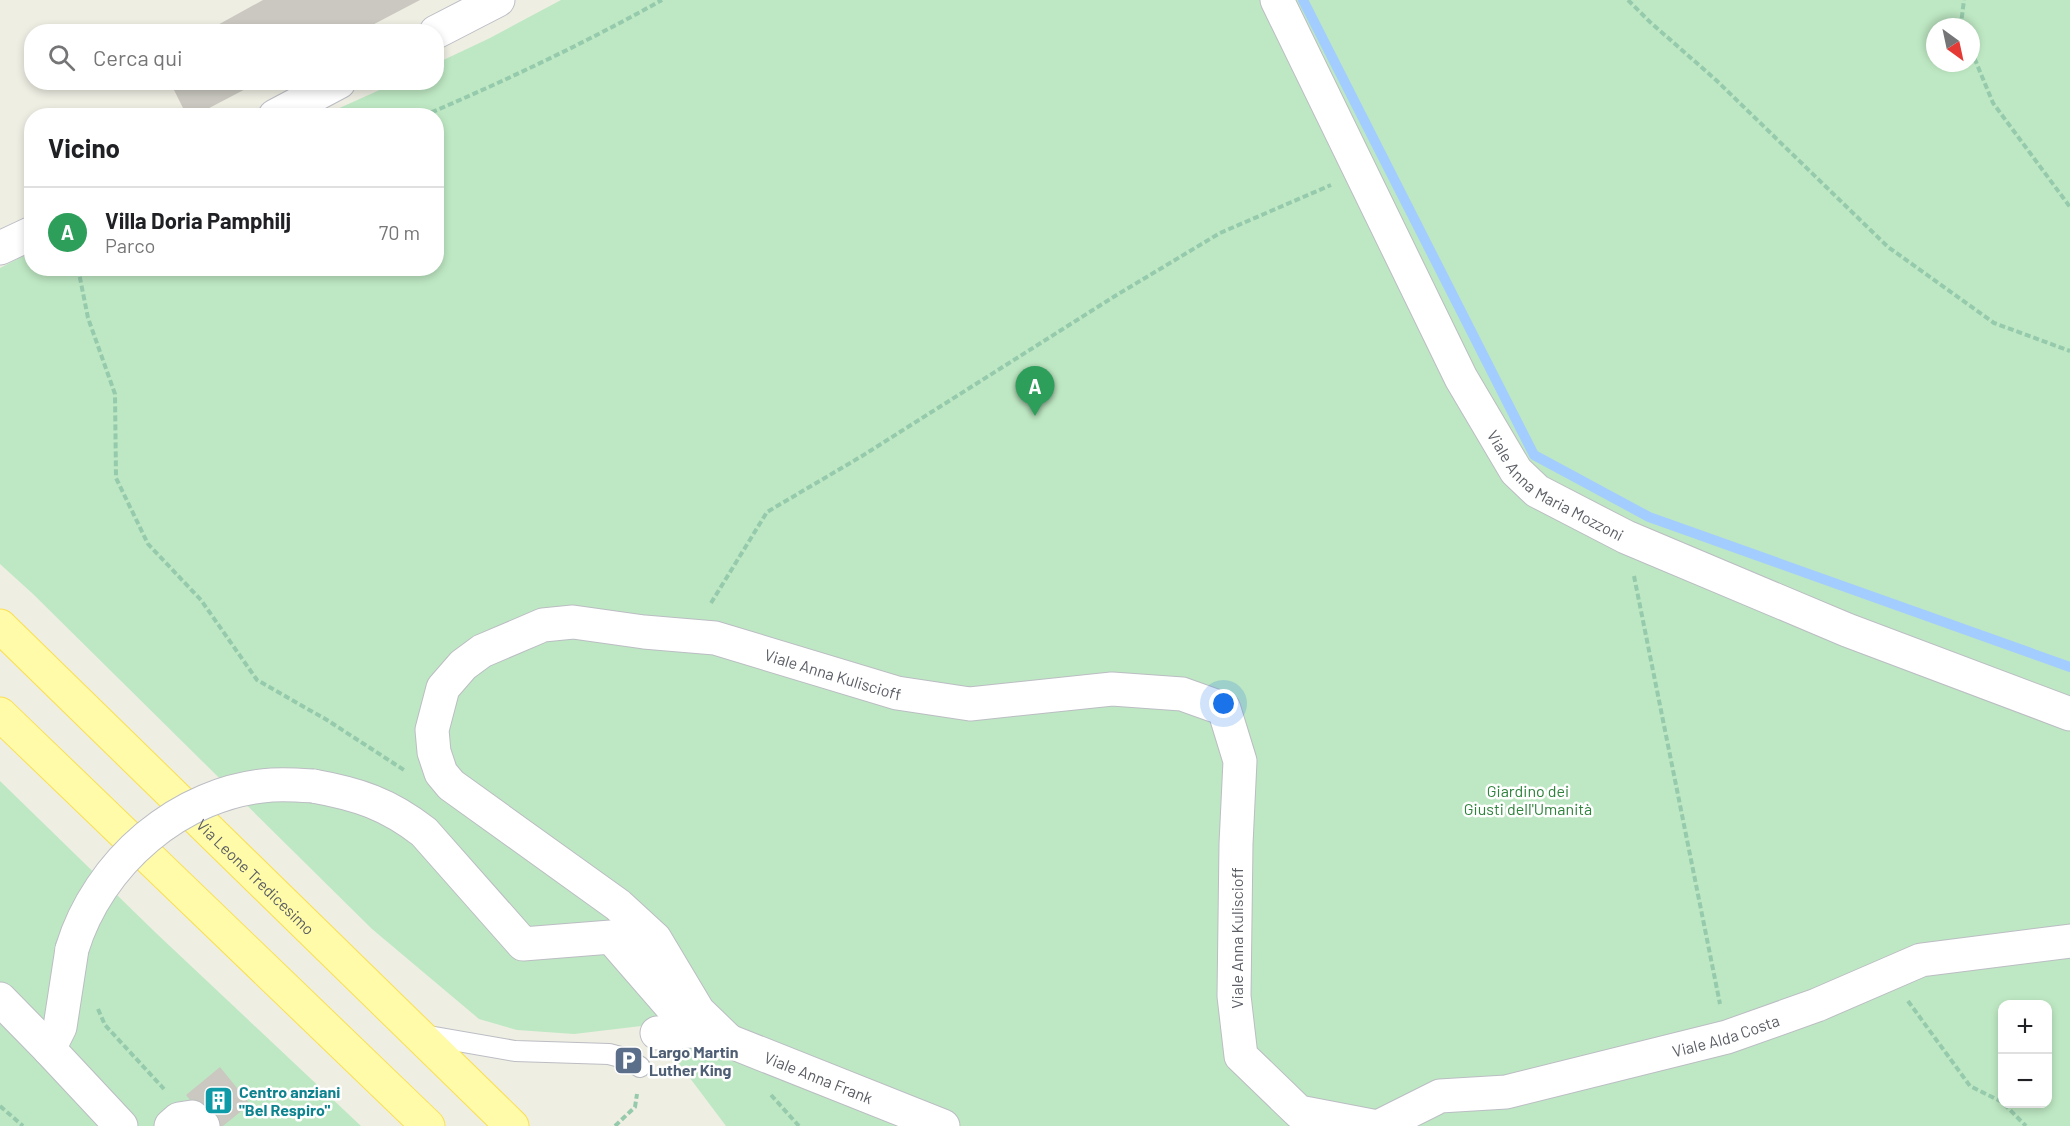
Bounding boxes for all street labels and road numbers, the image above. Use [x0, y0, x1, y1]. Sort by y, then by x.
street label: Viale Anna Maria Mozzoni [1484, 426, 1627, 544]
street label: Viale Anna Kuliscioff [762, 644, 903, 703]
street label: Via Leone Tredicesimo [193, 814, 319, 938]
street label: Viale Anna Kuliscioff [1227, 867, 1246, 1009]
street label: Viale Alda Costa [1670, 1010, 1782, 1060]
street label: Viale Anna Frank [762, 1047, 876, 1107]

